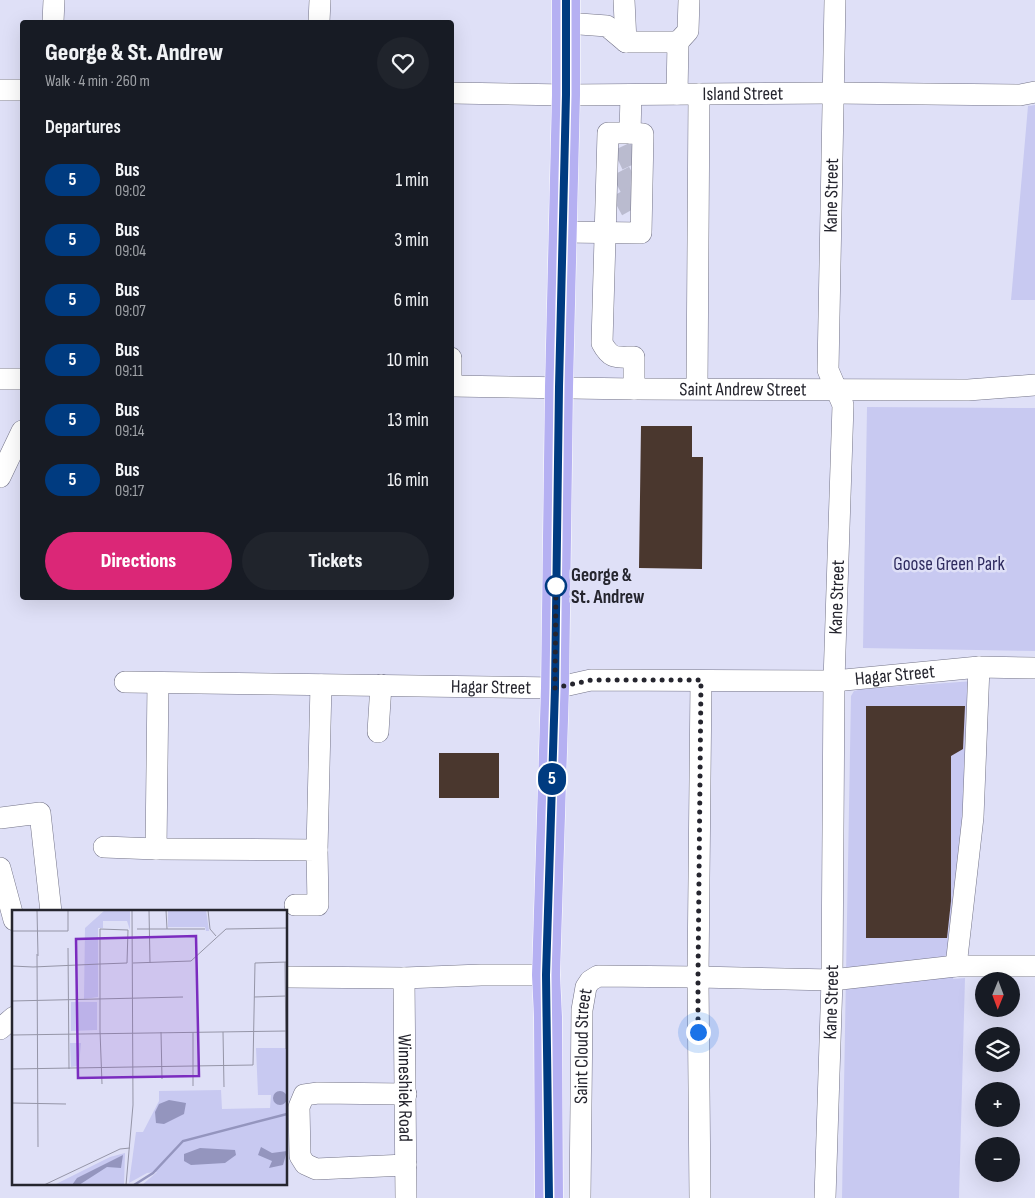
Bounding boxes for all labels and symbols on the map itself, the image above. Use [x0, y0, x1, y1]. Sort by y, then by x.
street label: Island Street [703, 82, 784, 105]
street label: Kane Street [819, 158, 844, 233]
street label: Saint Andrew Street [679, 378, 807, 401]
park label: Goose Green Park [893, 553, 1006, 576]
street label: Kane Street [824, 559, 849, 635]
place label: George & St. Andrew [571, 564, 645, 609]
marker: George & St. Andrew [545, 575, 567, 597]
street label: Hagar Street [854, 660, 936, 690]
street label: Hagar Street [451, 675, 531, 699]
line badge: 5 [536, 763, 568, 795]
inset map [12, 910, 288, 1186]
street label: Kane Street [819, 964, 844, 1040]
north arrow [975, 972, 1020, 1018]
street label: Saint Cloud Street [570, 986, 597, 1104]
your location [686, 1020, 711, 1045]
street label: Winneshiek Road [393, 1034, 417, 1142]

